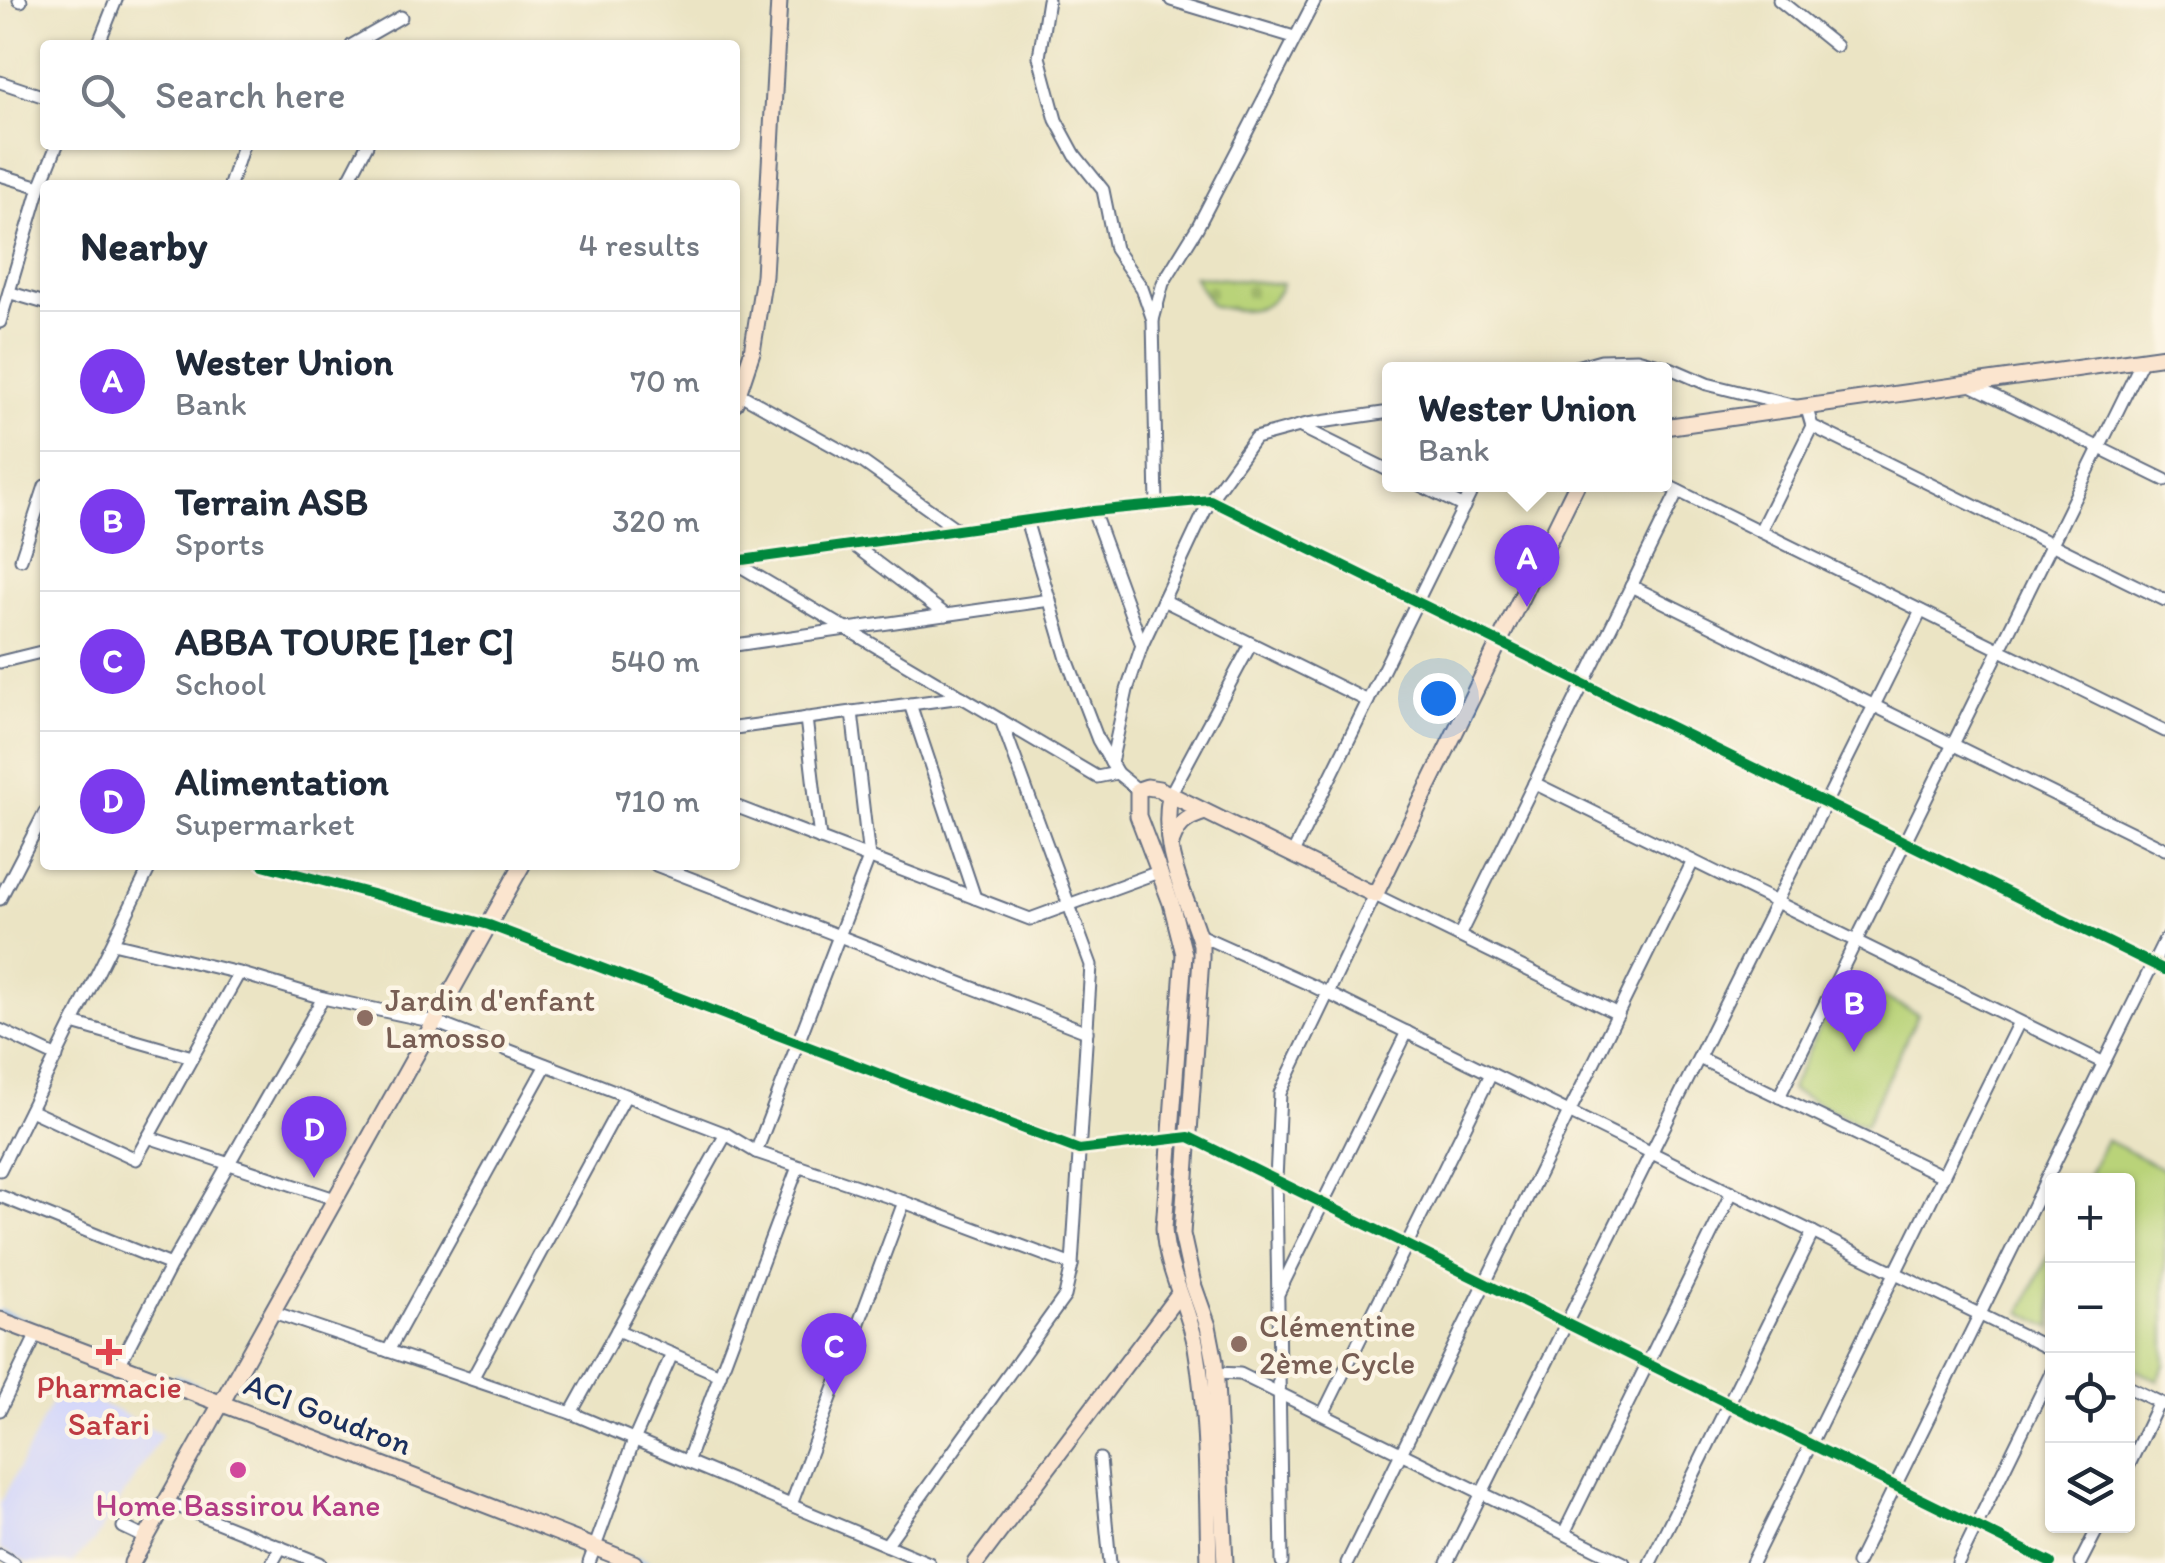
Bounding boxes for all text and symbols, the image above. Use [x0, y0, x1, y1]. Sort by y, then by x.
search box [40, 40, 740, 150]
icon: search [75, 68, 130, 123]
text: Search here [155, 72, 346, 118]
text: Nearby [80, 220, 207, 271]
text: 4 results [579, 226, 700, 264]
text: Wester Union [175, 339, 393, 385]
text: A [102, 362, 123, 400]
text: 70 m [630, 362, 700, 400]
popup [1382, 362, 1672, 492]
text: Bank [175, 385, 247, 423]
text: Wester Union [1418, 385, 1636, 431]
text: Bank [1418, 431, 1490, 469]
text: Terrain ASB [175, 479, 368, 525]
text: B [102, 502, 123, 540]
text: 320 m [612, 502, 700, 540]
pin: A [1494, 524, 1560, 607]
text: Sports [175, 525, 265, 563]
text: ABBA TOURE [1er C] [175, 619, 514, 665]
text: C [102, 642, 123, 680]
text: 540 m [610, 642, 700, 680]
text: School [175, 665, 266, 703]
your location [1413, 673, 1464, 724]
text: Alimentation [175, 759, 389, 805]
text: D [102, 782, 123, 820]
text: 710 m [615, 782, 700, 820]
text: Supermarket [175, 805, 355, 843]
pin: B [1822, 970, 1886, 1052]
place label: Jardin d'enfant Lamosso [385, 981, 595, 1056]
marker: Jardin d'enfant Lamosso [354, 1007, 376, 1029]
pin: D [282, 1096, 346, 1178]
map controls [2045, 1173, 2135, 1533]
button: + [2045, 1173, 2135, 1263]
button: − [2045, 1263, 2135, 1353]
place label: Clémentine 2ème Cycle [1259, 1307, 1416, 1382]
pin: C [802, 1312, 866, 1395]
marker: Clémentine 2ème Cycle [1228, 1333, 1250, 1355]
marker: Pharmacie Safari [98, 1341, 120, 1363]
button: locate [2045, 1353, 2135, 1443]
street label: ACI Goudron [239, 1365, 417, 1463]
place label: Pharmacie Safari [36, 1368, 182, 1443]
button: layers [2045, 1443, 2135, 1533]
marker: Home Bassirou Kane [227, 1459, 249, 1481]
place label: Home Bassirou Kane [96, 1486, 380, 1524]

